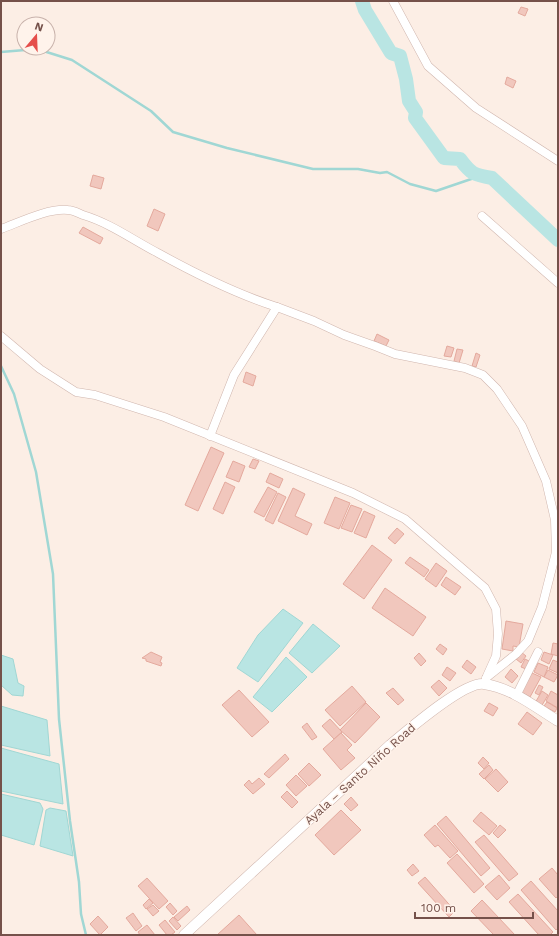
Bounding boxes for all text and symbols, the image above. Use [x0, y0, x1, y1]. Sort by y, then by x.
north arrow [16, 16, 56, 56]
text: N [33, 20, 45, 34]
street label: Ayala – Santo Niño Road [302, 720, 418, 828]
scale bar [415, 894, 533, 920]
text: 100 m [421, 901, 456, 915]

